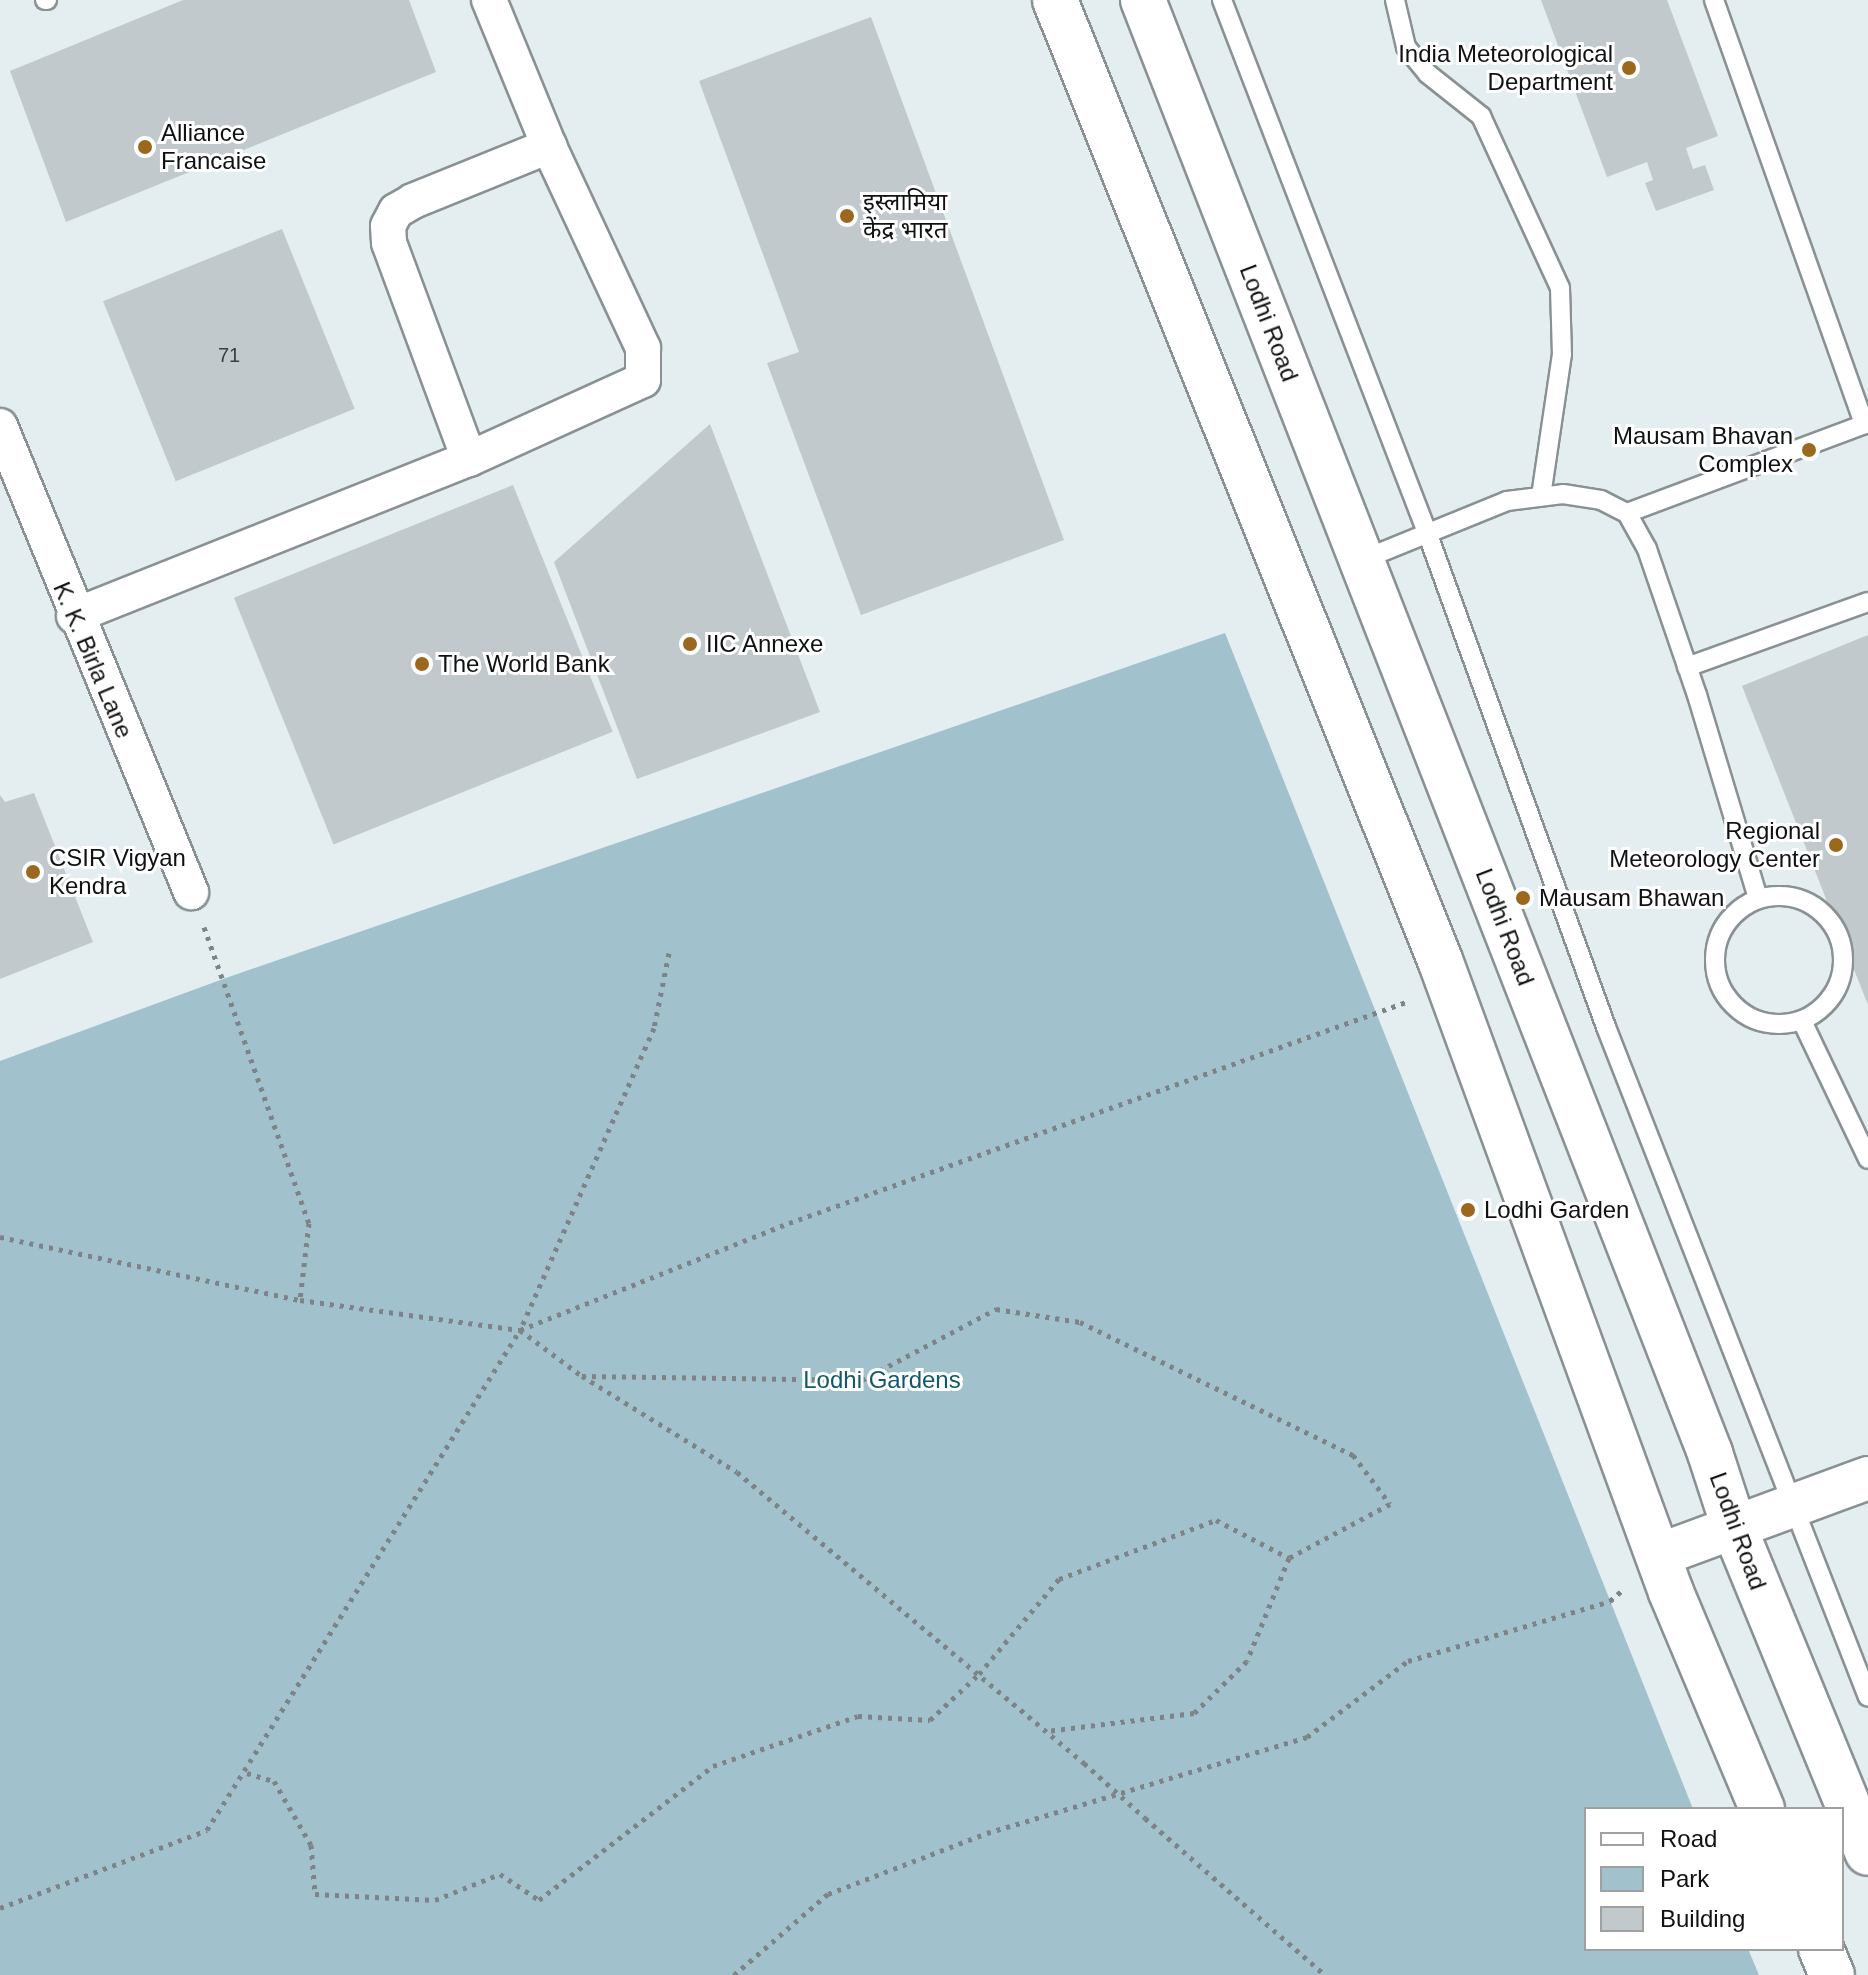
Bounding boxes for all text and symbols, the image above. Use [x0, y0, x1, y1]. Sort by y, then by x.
place label: India Meteorological Department [1398, 40, 1613, 96]
marker: India Meteorological Department [1620, 59, 1638, 77]
place label: Alliance Francaise [161, 119, 266, 175]
marker: Alliance Francaise [136, 138, 154, 156]
place label: इस्लामिया केंद्र भारत [863, 188, 947, 244]
marker: इस्लामिया केंद्र भारत [838, 207, 856, 225]
street label: Lodhi Road [1234, 261, 1304, 385]
house number: 71 [218, 343, 240, 367]
place label: Mausam Bhavan Complex [1613, 422, 1793, 478]
marker: Mausam Bhavan Complex [1800, 441, 1818, 459]
street label: K. K. Birla Lane [47, 578, 139, 742]
place label: IIC Annexe [706, 630, 825, 658]
marker: IIC Annexe [681, 635, 699, 653]
place label: The World Bank [438, 650, 610, 678]
marker: The World Bank [413, 655, 431, 673]
place label: Regional Meteorology Center [1609, 817, 1820, 873]
marker: Regional Meteorology Center [1827, 836, 1845, 854]
place label: CSIR Vigyan Kendra [49, 844, 186, 900]
marker: CSIR Vigyan Kendra [24, 863, 42, 881]
street label: Lodhi Road [1470, 865, 1540, 989]
place label: Mausam Bhawan [1539, 884, 1724, 912]
marker: Mausam Bhawan [1514, 889, 1532, 907]
place label: Lodhi Garden [1484, 1196, 1629, 1224]
marker: Lodhi Garden [1459, 1201, 1477, 1219]
park label: Lodhi Gardens [803, 1366, 961, 1394]
street label: Lodhi Road [1703, 1468, 1773, 1594]
legend [1584, 1807, 1844, 1951]
text: Road [1660, 1825, 1717, 1852]
text: Park [1660, 1865, 1709, 1892]
text: Building [1660, 1905, 1745, 1932]

